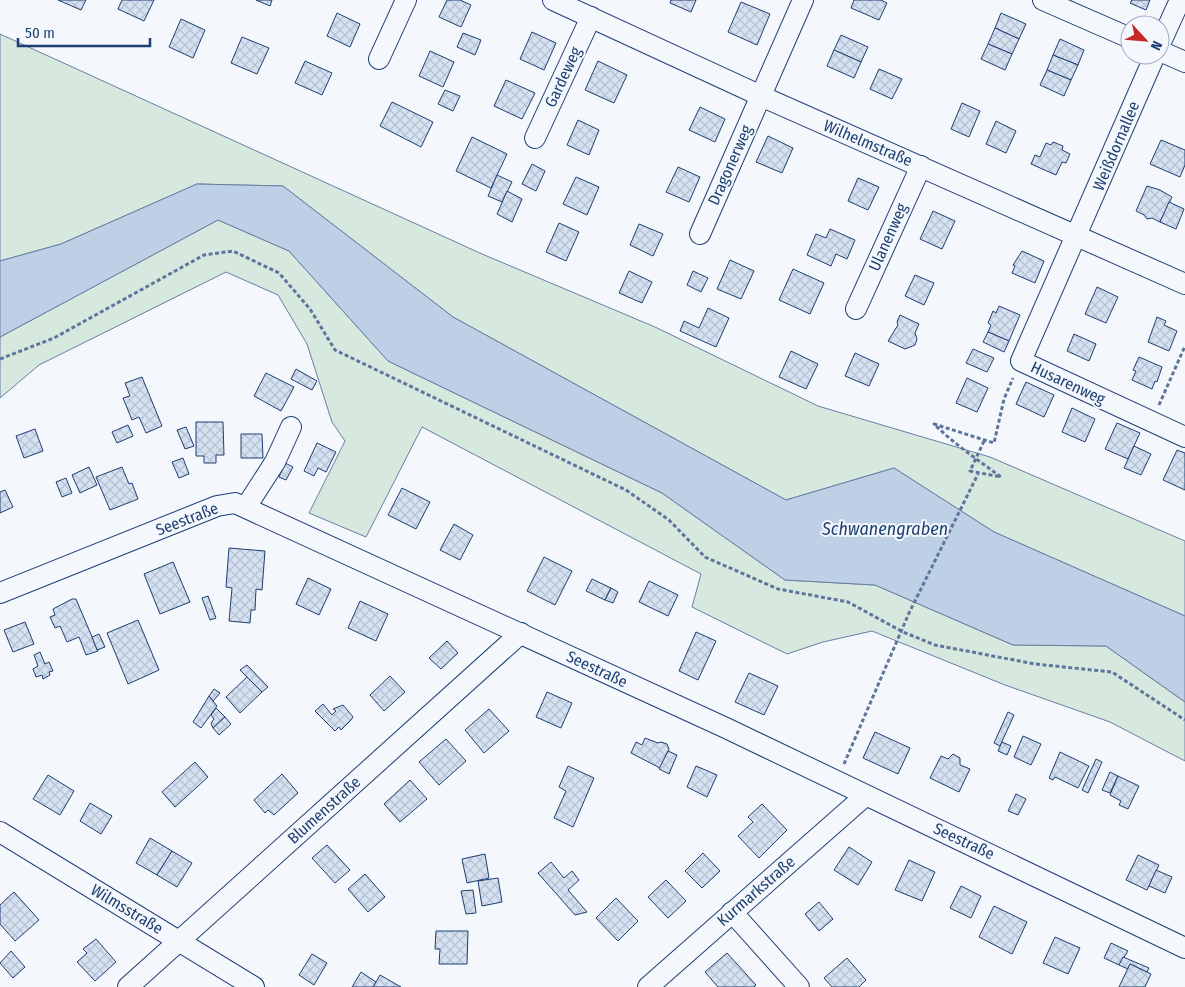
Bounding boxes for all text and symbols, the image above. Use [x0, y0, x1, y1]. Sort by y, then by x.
scale bar [18, 15, 150, 47]
north arrow [1120, 15, 1170, 65]
text: 50 m [25, 24, 55, 42]
text: N [1147, 38, 1166, 53]
street label: Gardeweg [541, 43, 585, 110]
street label: Weißdornallee [1089, 98, 1143, 194]
street label: Wilhelmstraße [821, 116, 915, 170]
street label: Dragonerweg [704, 122, 756, 208]
street label: Ulanenweg [865, 200, 912, 274]
street label: Husarenweg [1028, 357, 1109, 409]
street label: Seestraße [153, 498, 221, 540]
water label: Schwanengraben [821, 518, 948, 540]
street label: Seestraße [563, 647, 631, 691]
street label: Blumenstraße [284, 772, 364, 848]
street label: Seestraße [930, 819, 998, 863]
street label: Kurmarkstraße [713, 852, 799, 930]
street label: Wilmsstraße [88, 880, 167, 938]

